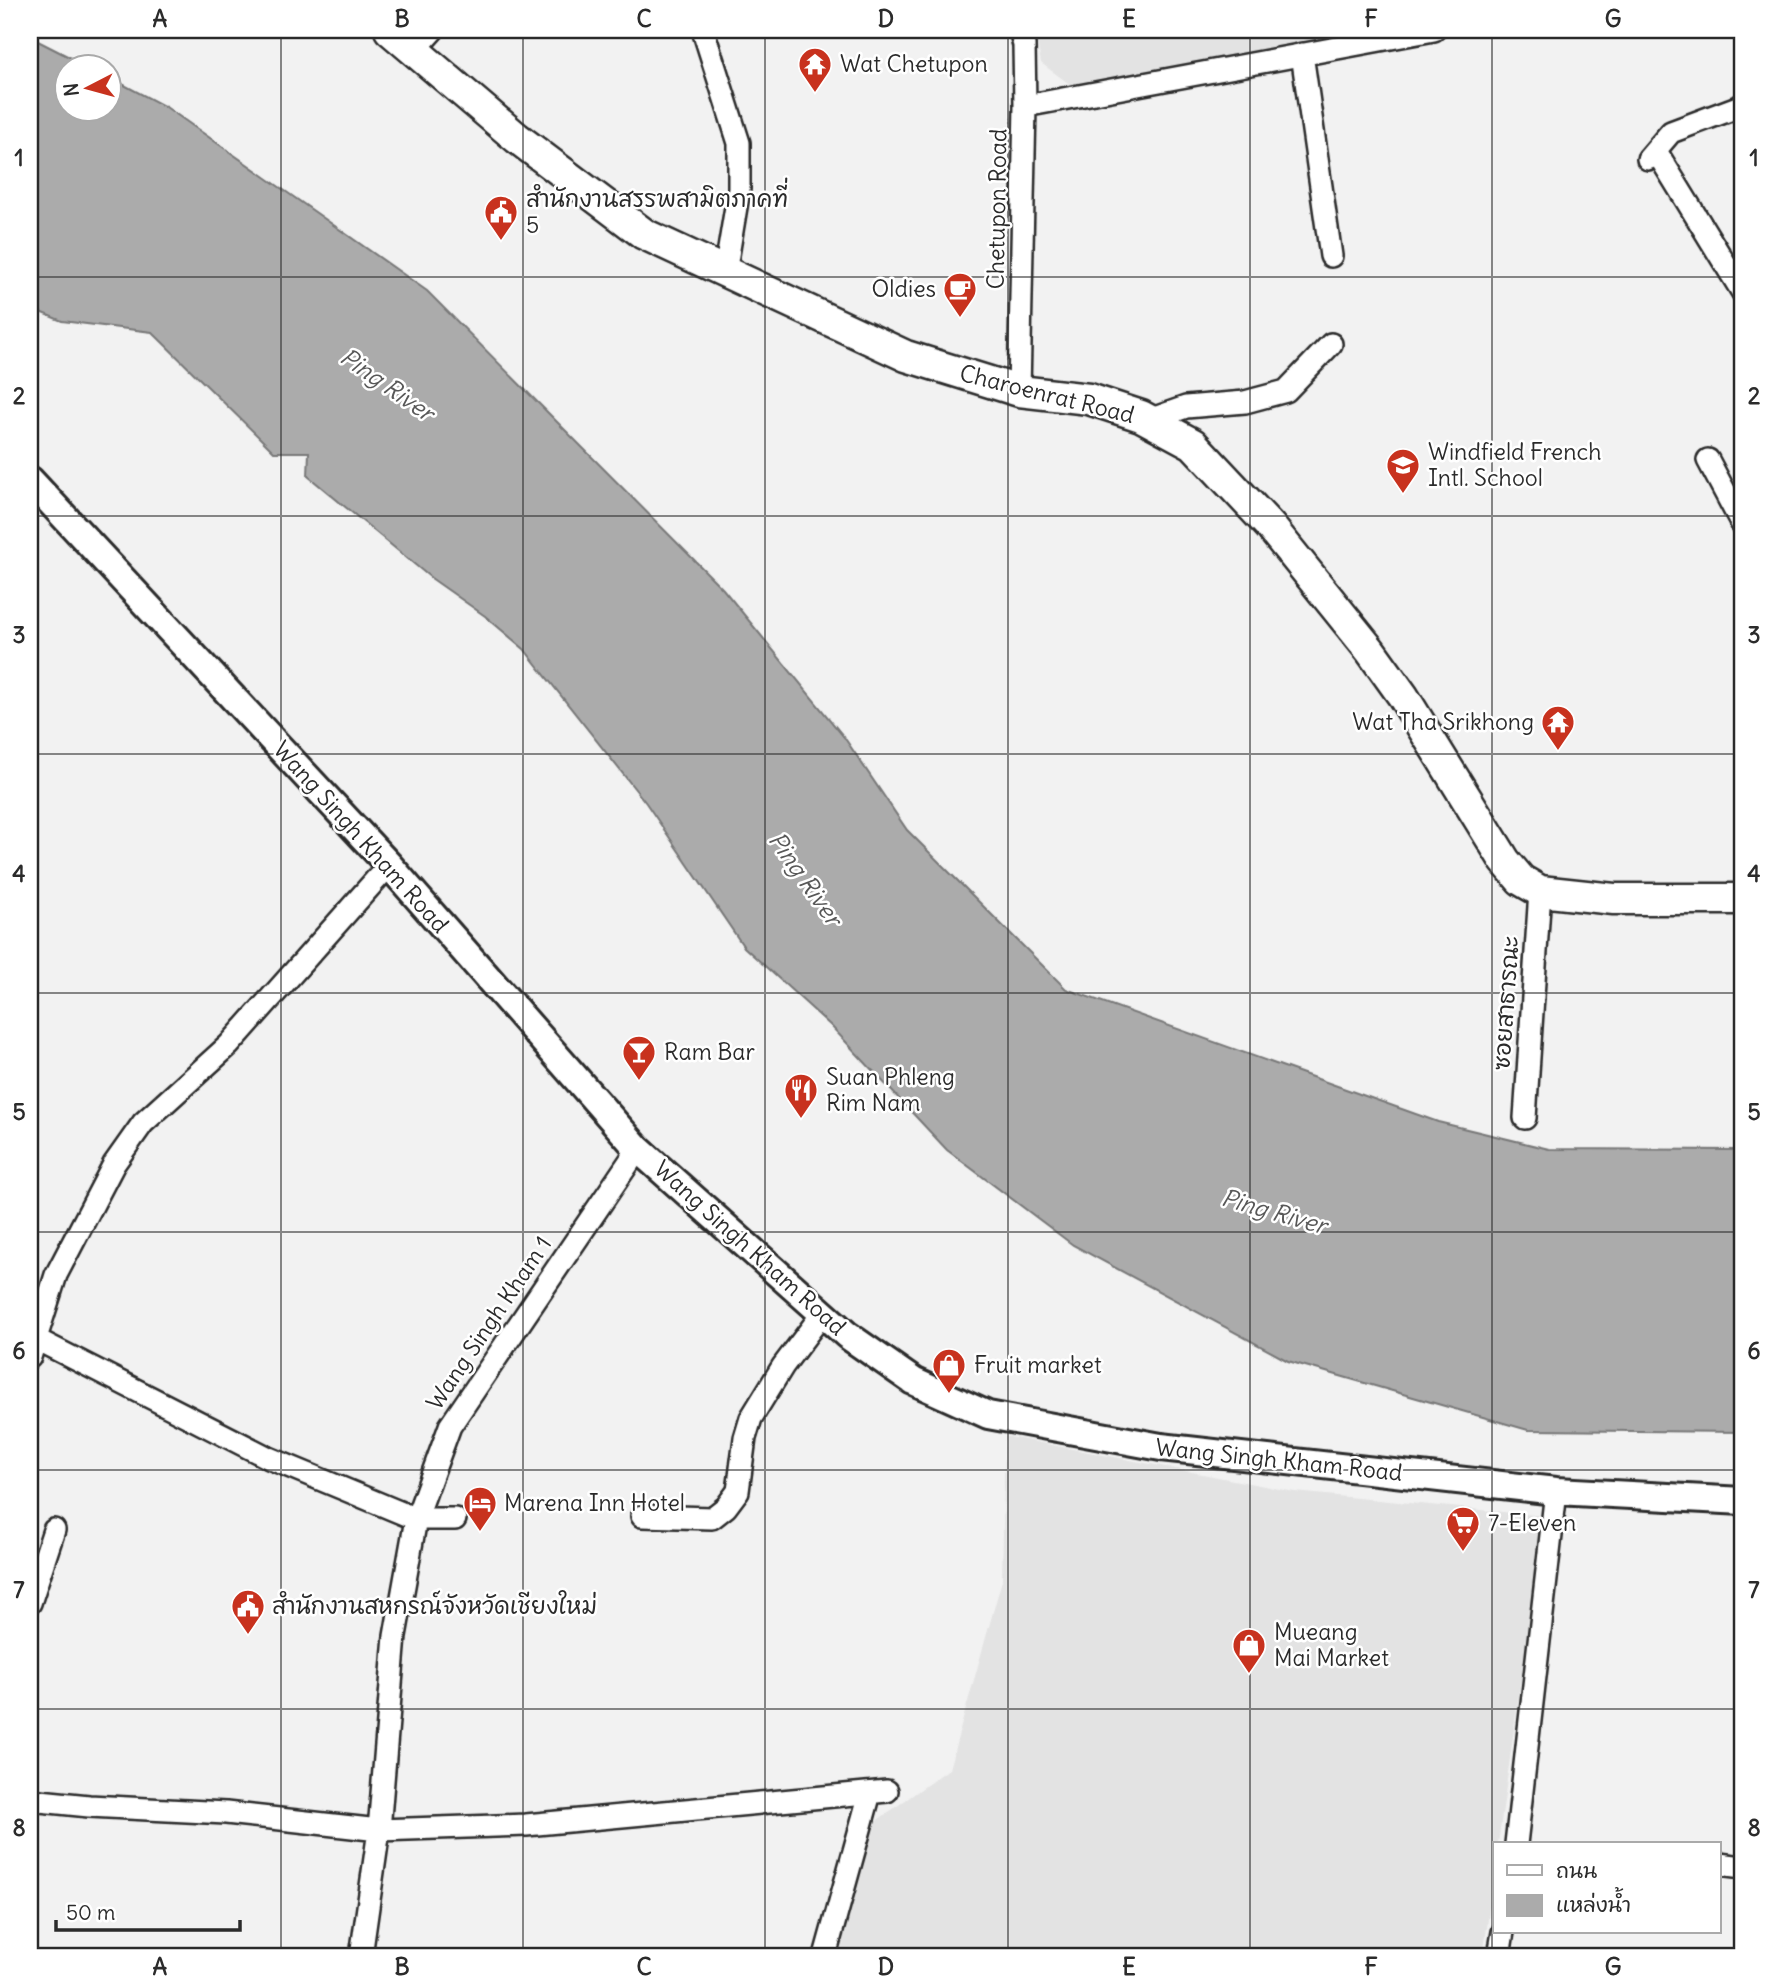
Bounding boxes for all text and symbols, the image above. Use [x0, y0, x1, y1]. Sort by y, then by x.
text: A [153, 4, 168, 33]
text: B [394, 4, 410, 33]
text: C [636, 4, 652, 33]
text: D [878, 4, 894, 33]
text: E [1122, 4, 1136, 33]
text: F [1364, 4, 1378, 33]
text: G [1605, 4, 1621, 33]
temple icon: Wat Chetupon [796, 45, 834, 94]
place label: Wat Chetupon [840, 49, 988, 78]
north arrow [52, 52, 122, 122]
text: N [58, 82, 84, 98]
street label: Chetupon Road [981, 128, 1012, 290]
text: 1 [14, 143, 24, 172]
text: 1 [1749, 143, 1759, 172]
place label: สำนักงานสรรพสามิตภาคที่ 5 [526, 177, 788, 239]
public building icon: สำนักงานสรรพสามิตภาคที่ 5 [482, 193, 520, 242]
cafe icon: Oldies [941, 270, 979, 319]
place label: Oldies [872, 274, 936, 303]
water label: Ping River [335, 341, 443, 429]
street label: Charoenrat Road [957, 358, 1137, 429]
text: 2 [13, 381, 26, 410]
text: 2 [1748, 381, 1761, 410]
place label: Windfield French Intl. School [1428, 437, 1602, 492]
school or university icon: Windfield French Intl. School [1384, 446, 1422, 495]
text: 3 [12, 620, 26, 649]
text: 3 [1747, 620, 1761, 649]
temple icon: Wat Tha Srikhong [1539, 703, 1577, 752]
place label: Wat Tha Srikhong [1352, 707, 1534, 736]
street label: Wang Singh Kham Road [268, 735, 455, 939]
water label: Ping River [763, 826, 851, 934]
text: 4 [12, 859, 26, 888]
text: 4 [1747, 859, 1761, 888]
street label: ซอยสาธารณะ [1486, 935, 1525, 1071]
bar icon: Ram Bar [620, 1033, 658, 1082]
place label: Ram Bar [664, 1037, 755, 1066]
place label: Suan Phleng Rim Nam [826, 1062, 955, 1117]
restaurant icon: Suan Phleng Rim Nam [782, 1071, 820, 1120]
text: 5 [12, 1097, 26, 1126]
text: 5 [1747, 1097, 1761, 1126]
street label: Wang Singh Kham Road [648, 1154, 852, 1341]
water label: Ping River [1218, 1182, 1333, 1241]
street label: Wang Singh Kham 1 [420, 1230, 557, 1415]
text: 6 [12, 1336, 26, 1365]
text: 6 [1747, 1336, 1761, 1365]
shop icon: Fruit market [930, 1346, 968, 1395]
place label: Fruit market [974, 1350, 1102, 1379]
street label: Wang Singh Kham Road [1154, 1432, 1404, 1487]
hotel icon: Marena Inn Hotel [461, 1484, 499, 1533]
place label: Marena Inn Hotel [504, 1488, 685, 1517]
supermarket icon: 7-Eleven [1444, 1504, 1482, 1553]
place label: 7-Eleven [1488, 1508, 1576, 1537]
text: 7 [13, 1575, 25, 1604]
text: 7 [1748, 1575, 1760, 1604]
public building icon: สำนักงานสหกรณ์จังหวัดเชียงใหม่ [229, 1587, 267, 1636]
place label: สำนักงานสหกรณ์จังหวัดเชียงใหม่ [272, 1590, 597, 1620]
place label: Mueang Mai Market [1274, 1617, 1389, 1672]
shop icon: Mueang Mai Market [1230, 1626, 1268, 1675]
text: 8 [12, 1813, 26, 1842]
text: 8 [1747, 1813, 1761, 1842]
legend [1493, 1842, 1720, 1934]
text: ถนน [1556, 1857, 1597, 1884]
text: แหล่งน้ำ [1556, 1886, 1631, 1918]
scale bar [56, 1888, 240, 1932]
text: 50 m [66, 1899, 115, 1926]
text: A [153, 1952, 168, 1981]
text: B [394, 1952, 410, 1981]
text: C [636, 1952, 652, 1981]
text: D [878, 1952, 894, 1981]
text: E [1122, 1952, 1136, 1981]
text: F [1364, 1952, 1378, 1981]
text: G [1605, 1952, 1621, 1981]

